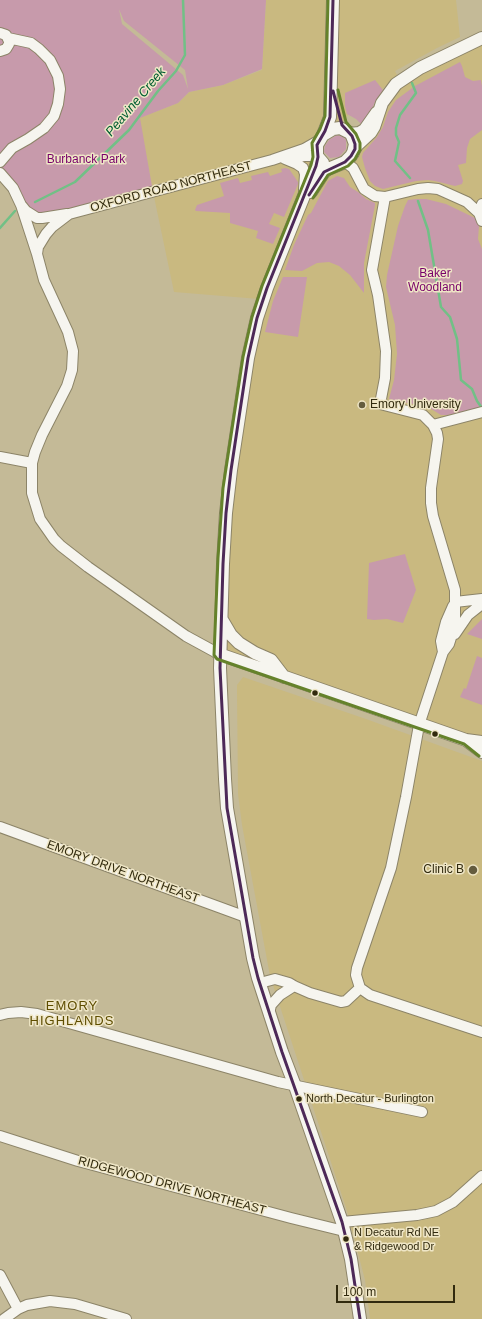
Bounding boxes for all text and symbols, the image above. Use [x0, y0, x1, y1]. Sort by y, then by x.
water label: Peavine Creek [103, 64, 169, 140]
park label: Burbanck Park [47, 153, 125, 167]
street label: OXFORD ROAD NORTHEAST [89, 159, 253, 215]
park label: Baker Woodland [408, 267, 462, 295]
place label: Emory University [370, 398, 461, 412]
marker: Emory University [357, 400, 367, 410]
unlabelled marker [310, 688, 320, 698]
unlabelled marker [430, 729, 440, 739]
street label: EMORY DRIVE NORTHEAST [45, 838, 201, 906]
place label: Clinic B [423, 863, 464, 877]
marker: Clinic B [467, 864, 479, 876]
district label: EMORY HIGHLANDS [30, 998, 114, 1029]
place label: North Decatur - Burlington [306, 1092, 434, 1106]
marker: North Decatur - Burlington [294, 1094, 304, 1104]
street label: RIDGEWOOD DRIVE NORTHEAST [77, 1154, 267, 1218]
place label: N Decatur Rd NE & Ridgewood Dr [354, 1226, 439, 1252]
marker: N Decatur Rd NE & Ridgewood Dr [341, 1234, 351, 1244]
scale bar [338, 1277, 457, 1303]
text: 100 m [343, 1285, 376, 1299]

